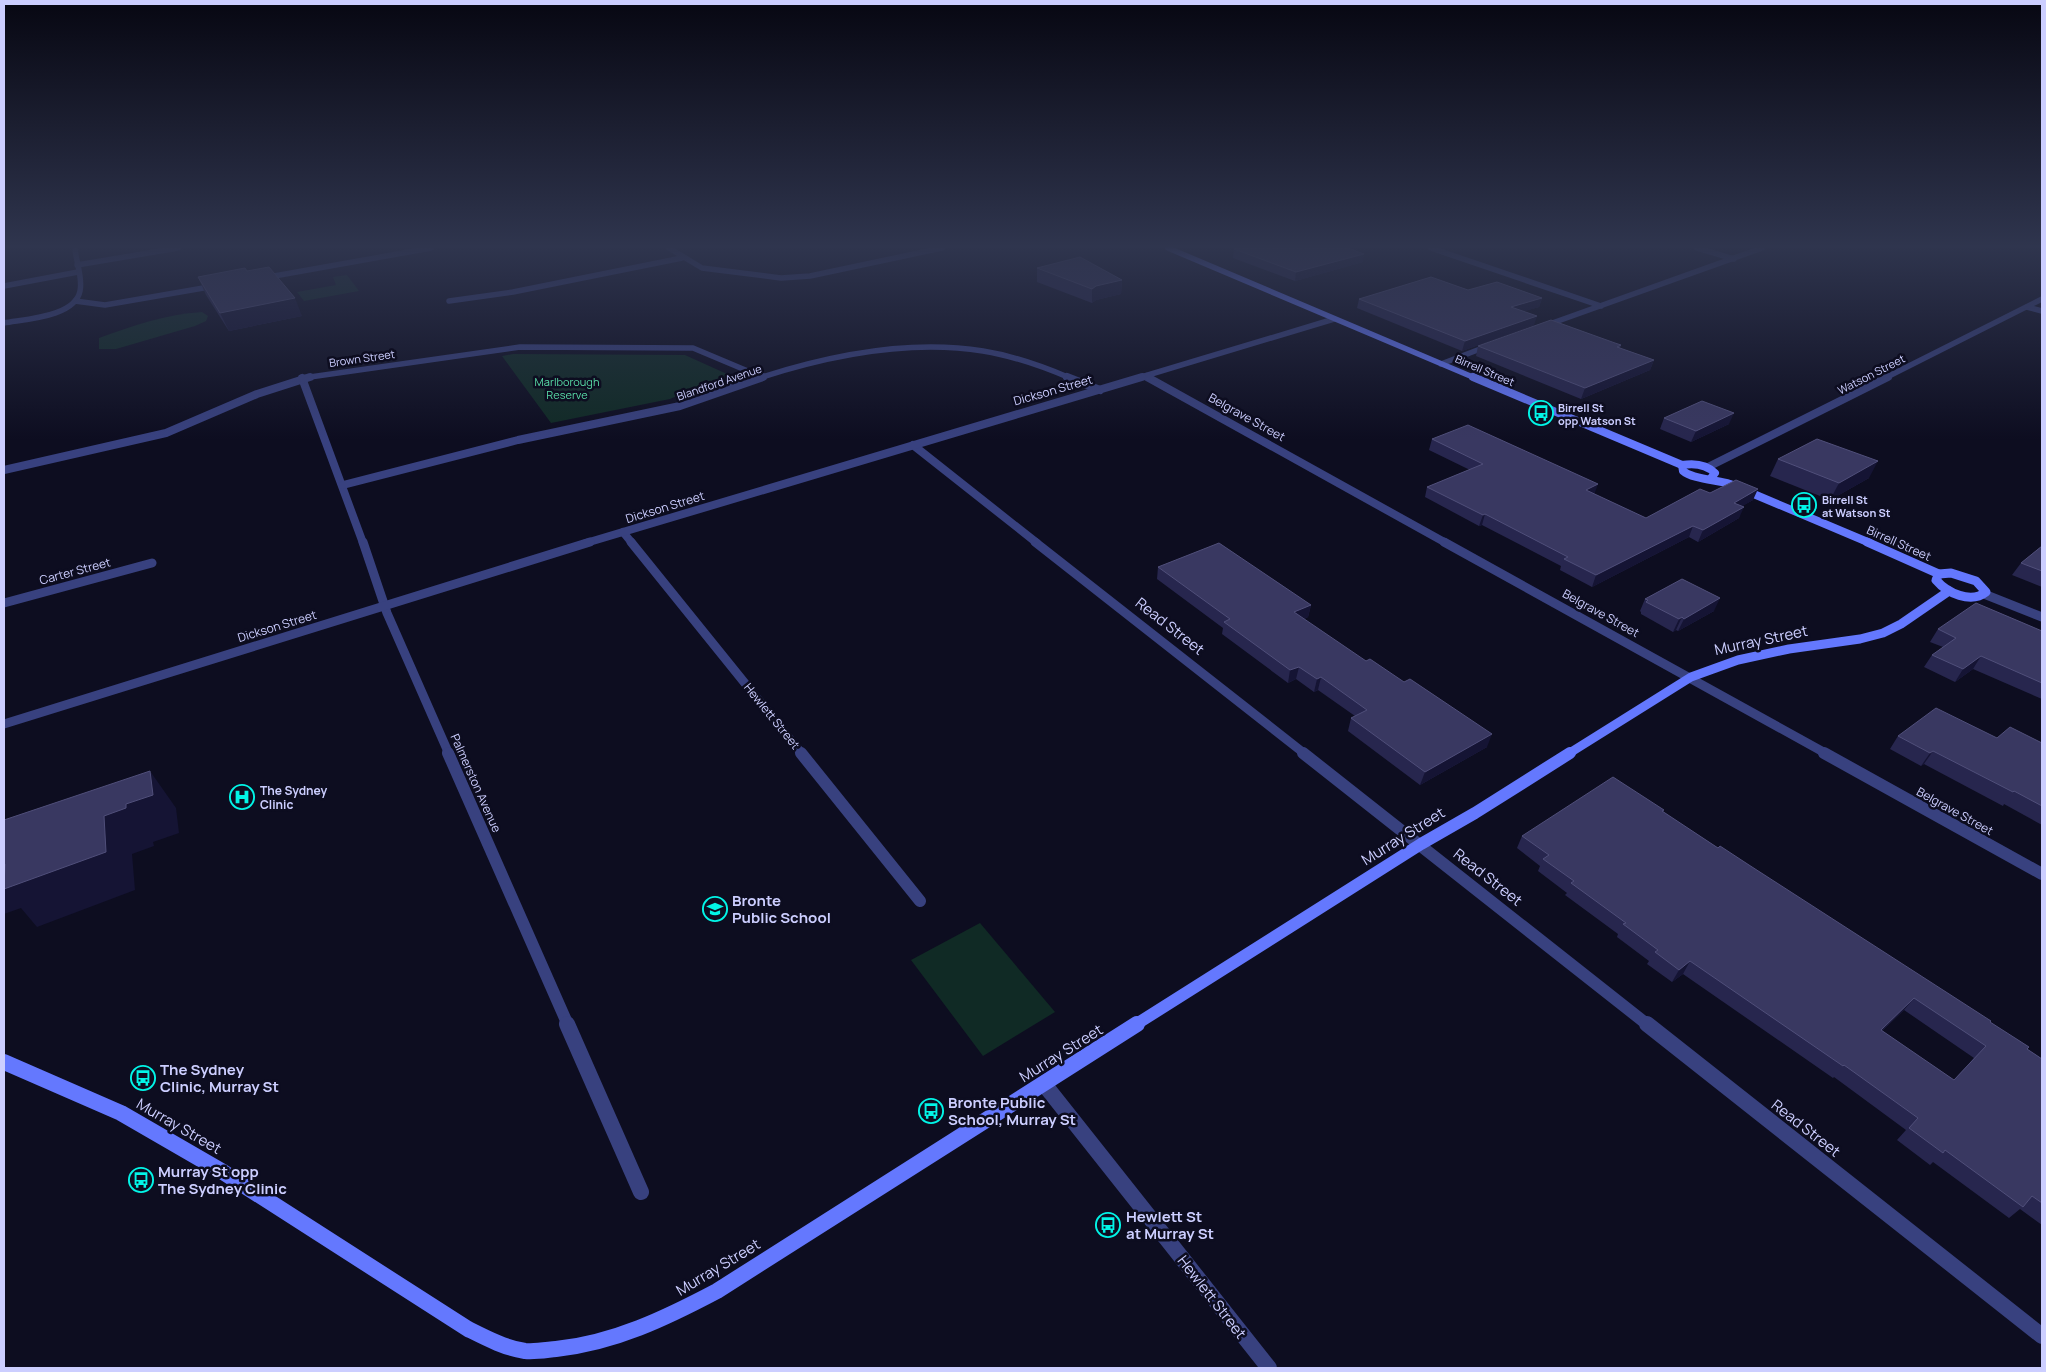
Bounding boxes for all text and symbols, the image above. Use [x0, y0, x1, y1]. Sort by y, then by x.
street label: Brown Street [328, 346, 396, 370]
street label: Birrell Street [1453, 351, 1517, 389]
street label: Watson Street [1835, 351, 1907, 397]
street label: Blandford Avenue [675, 360, 764, 404]
street label: Dickson Street [1011, 371, 1095, 409]
park label: Marlborough Reserve [535, 374, 599, 402]
street label: Belgrave Street [1206, 389, 1289, 445]
bus stop icon: Birrell St opp Watson St [1528, 400, 1554, 426]
place label: Birrell St opp Watson St [1558, 400, 1636, 428]
street label: Dickson Street [624, 487, 707, 527]
bus stop icon: Birrell St at Watson St [1791, 492, 1817, 518]
place label: Birrell St at Watson St [1822, 492, 1891, 520]
street label: Birrell Street [1864, 521, 1934, 565]
street label: Carter Street [37, 553, 113, 589]
street label: Belgrave Street [1560, 585, 1643, 641]
street label: Read Street [1131, 592, 1209, 660]
street label: Dickson Street [236, 606, 319, 646]
street label: Murray Street [1712, 620, 1810, 660]
street label: Hewlett Street [740, 679, 804, 753]
street label: Palmerston Avenue [447, 731, 505, 835]
place label: The Sydney Clinic [260, 782, 328, 813]
street label: Belgrave Street [1914, 783, 1997, 839]
hospital icon: The Sydney Clinic [229, 784, 255, 810]
street label: Murray Street [1357, 802, 1449, 870]
street label: Read Street [1449, 843, 1527, 911]
place label: Bronte Public School [732, 890, 831, 928]
school or university icon: Bronte Public School [702, 896, 728, 922]
street label: Murray Street [1015, 1019, 1107, 1087]
place label: The Sydney Clinic, Murray St [160, 1059, 279, 1097]
bus stop icon: The Sydney Clinic, Murray St [130, 1065, 156, 1091]
place label: Bronte Public School, Murray St [948, 1092, 1076, 1130]
street label: Murray Street [133, 1093, 225, 1159]
street label: Read Street [1767, 1094, 1845, 1162]
bus stop icon: Bronte Public School, Murray St [918, 1098, 944, 1124]
place label: Murray St opp The Sydney Clinic [158, 1161, 287, 1199]
bus stop icon: Murray St opp The Sydney Clinic [128, 1167, 154, 1193]
place label: Hewlett St at Murray St [1126, 1206, 1214, 1244]
bus stop icon: Hewlett St at Murray St [1095, 1212, 1121, 1238]
street label: Murray Street [672, 1234, 764, 1300]
street label: Hewlett Street [1173, 1251, 1251, 1343]

